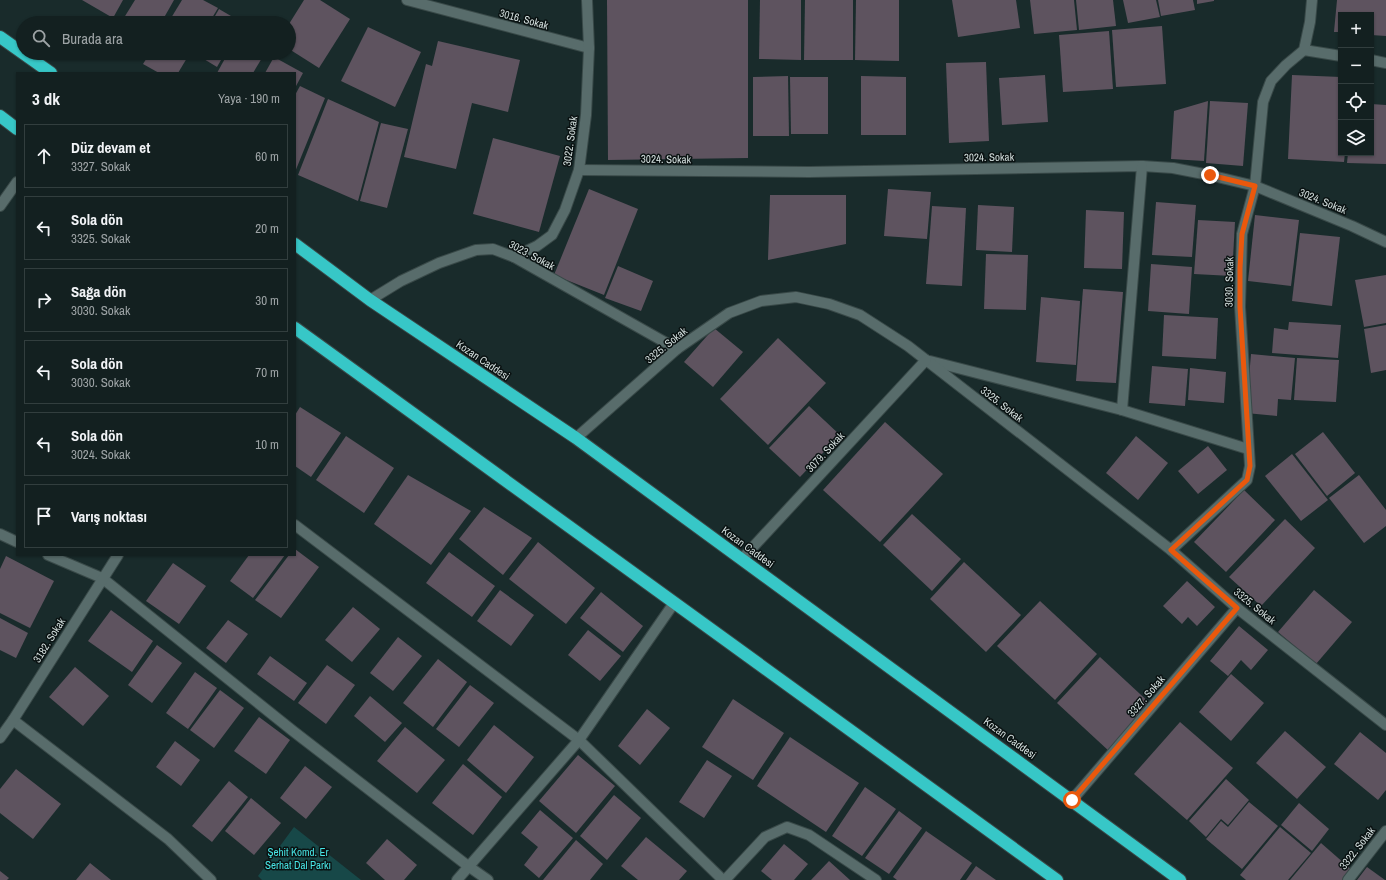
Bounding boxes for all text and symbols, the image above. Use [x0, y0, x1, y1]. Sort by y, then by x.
street label: 3016. Sokak [498, 6, 551, 32]
map controls [1338, 12, 1374, 156]
button: + [1338, 12, 1374, 48]
search box [16, 16, 296, 60]
icon: search [30, 27, 52, 49]
text: Burada ara [62, 28, 123, 49]
button: − [1338, 48, 1374, 84]
button: locate [1338, 84, 1374, 120]
text: 3 dk [32, 87, 60, 110]
text: Yaya · 190 m [218, 90, 280, 107]
street label: 3022. Sokak [560, 115, 580, 167]
button: layers [1338, 120, 1374, 156]
text: Düz devam et [71, 137, 150, 158]
icon: ahead [33, 145, 55, 167]
text: 60 m [255, 148, 279, 165]
street label: 3024. Sokak [964, 150, 1015, 164]
street label: 3024. Sokak [641, 152, 692, 166]
text: 3327. Sokak [71, 158, 130, 175]
route end [1201, 166, 1219, 184]
street label: 3024. Sokak [1297, 185, 1349, 217]
text: Sola dön [71, 209, 123, 230]
icon: left [33, 217, 55, 239]
text: 20 m [255, 220, 279, 237]
text: 3325. Sokak [71, 230, 130, 247]
street label: 3023. Sokak [507, 237, 558, 273]
street label: 3030. Sokak [1222, 256, 1236, 307]
text: Sağa dön [71, 281, 126, 302]
icon: right [33, 289, 55, 311]
text: 30 m [255, 292, 279, 309]
text: 3030. Sokak [71, 302, 130, 319]
street label: 3325. Sokak [642, 323, 690, 366]
street label: Kozan Caddesi [454, 337, 512, 383]
text: Sola dön [71, 353, 123, 374]
icon: left [33, 361, 55, 383]
text: 70 m [255, 364, 279, 381]
text: 3030. Sokak [71, 374, 130, 391]
street label: 3325. Sokak [978, 383, 1026, 425]
text: Sola dön [71, 425, 123, 446]
street label: 3079. Sokak [803, 429, 848, 475]
icon: left [33, 433, 55, 455]
text: 10 m [255, 436, 279, 453]
text: 3024. Sokak [71, 446, 130, 463]
icon: arrive [33, 505, 55, 527]
text: Varış noktası [71, 506, 147, 527]
street label: Kozan Caddesi [719, 523, 777, 571]
street label: 3325. Sokak [1231, 585, 1279, 628]
street label: 3182. Sokak [30, 615, 68, 665]
street label: 3327. Sokak [1124, 672, 1168, 720]
street label: Kozan Caddesi [981, 714, 1039, 762]
route start [1063, 791, 1081, 809]
street label: 3322. Sokak [1336, 824, 1378, 872]
park label: Şehit Komd. Er Serhat Dal Parkı [265, 845, 331, 872]

